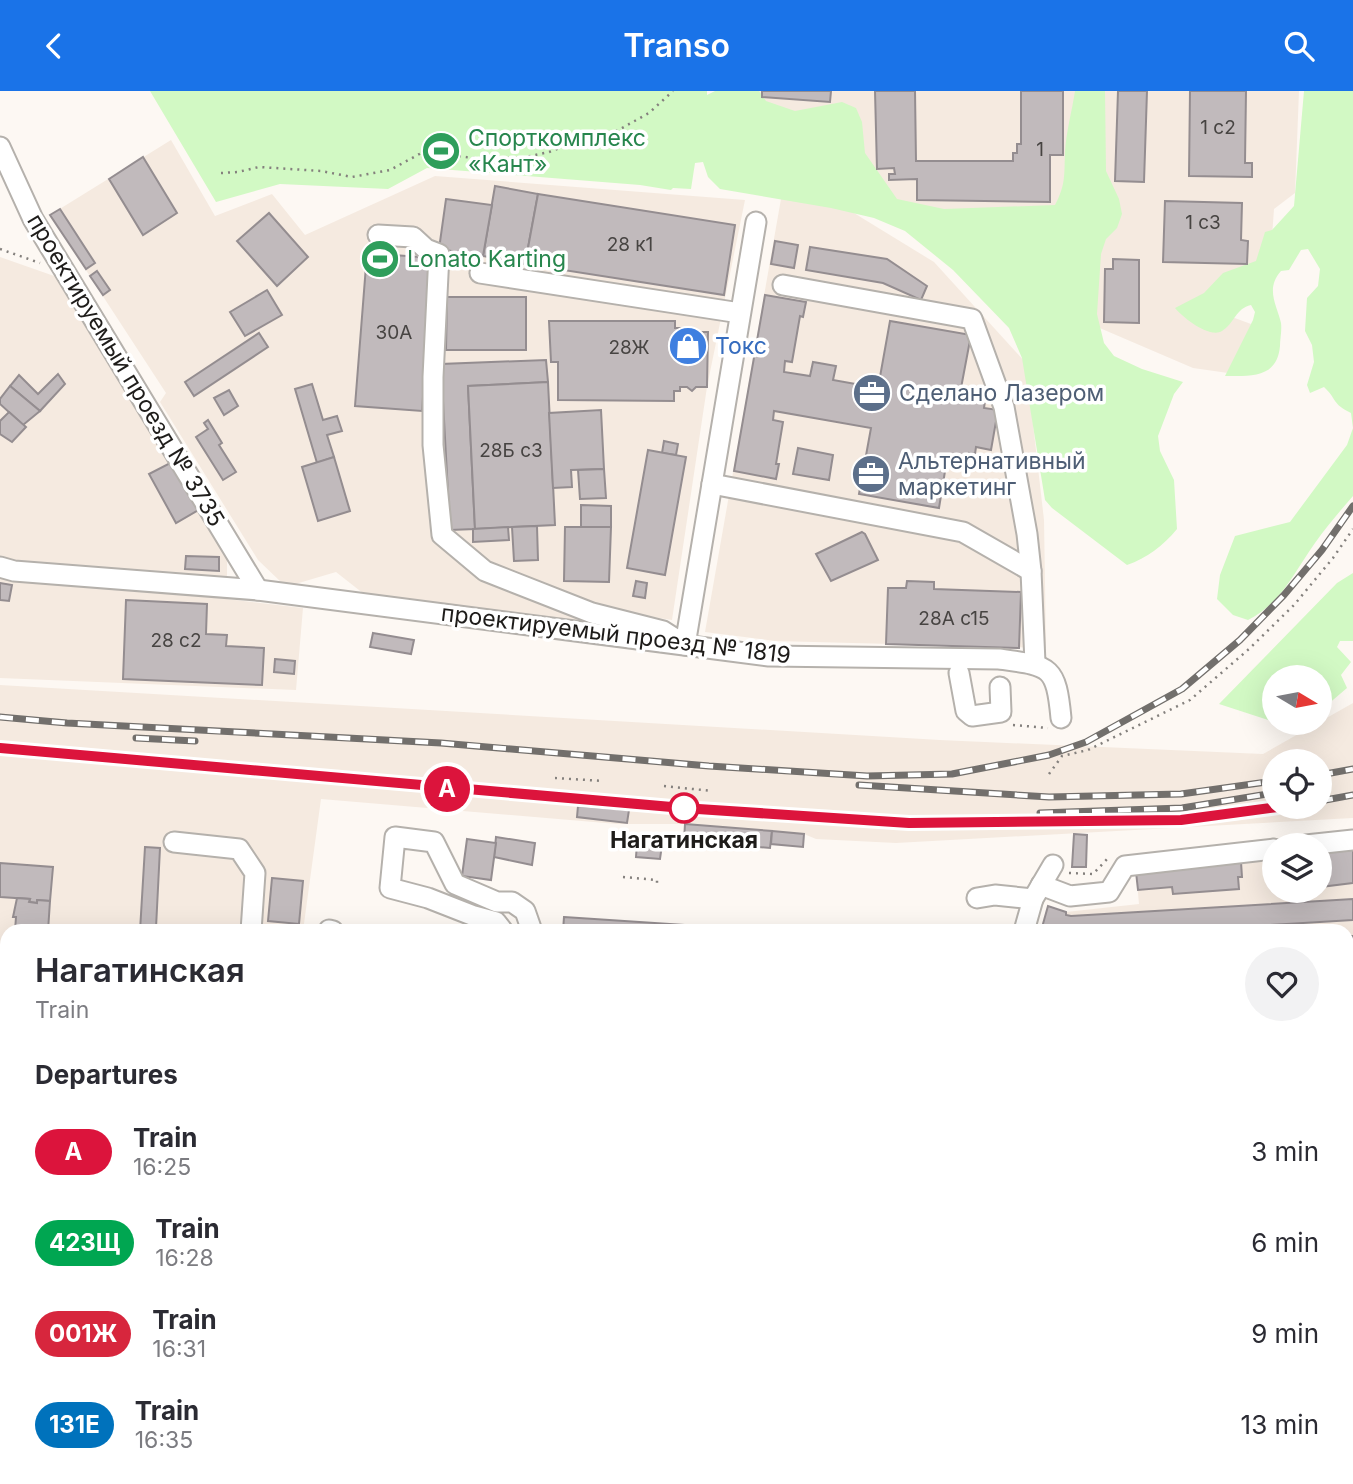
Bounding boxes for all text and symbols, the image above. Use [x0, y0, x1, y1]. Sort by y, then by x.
text: Transo [623, 26, 730, 65]
icon: back [35, 27, 73, 65]
icon: search [1280, 27, 1318, 65]
house number: 1 с2 [1200, 116, 1236, 139]
place label: Спорткомплекс «Кант» [468, 124, 646, 178]
sports icon: Спорткомплекс «Кант» [420, 130, 462, 172]
house number: 1 [1036, 138, 1044, 161]
street label: проектируемый проезд № 3735 [21, 209, 231, 531]
house number: 1 с3 [1185, 211, 1221, 234]
house number: 28 к1 [607, 233, 653, 256]
sports icon: Lonato Karting [359, 238, 401, 280]
place label: Lonato Karting [407, 245, 566, 273]
house number: 30А [376, 321, 412, 344]
shop icon: Токс [667, 325, 709, 367]
place label: Токс [715, 332, 767, 360]
house number: 28Ж [608, 336, 650, 359]
office icon: Сделано Лазером [851, 372, 893, 414]
place label: Сделано Лазером [899, 379, 1104, 407]
house number: 28Б с3 [479, 439, 543, 462]
place label: Альтернативный маркетинг [898, 447, 1086, 501]
office icon: Альтернативный маркетинг [850, 453, 892, 495]
street label: проектируемый проезд № 1819 [440, 599, 792, 669]
house number: 28А с15 [918, 607, 990, 630]
house number: 28 с2 [150, 629, 202, 652]
north arrow [1262, 665, 1332, 735]
map controls [1262, 665, 1332, 903]
button: locate [1262, 749, 1332, 819]
line badge: A [424, 766, 470, 812]
text: A [438, 774, 456, 803]
marker: Нагатинская [669, 793, 699, 823]
place label: Нагатинская [610, 826, 758, 854]
button: layers [1262, 833, 1332, 903]
button: heart [1245, 947, 1319, 1021]
text: Нагатинская [35, 950, 245, 990]
text: Train [35, 996, 89, 1024]
text: Departures [35, 1059, 178, 1090]
text: Train [133, 1122, 197, 1153]
text: 3 min [1251, 1136, 1319, 1167]
text: A [65, 1137, 82, 1166]
text: 16:25 [133, 1153, 191, 1181]
text: Train [155, 1213, 220, 1244]
text: 6 min [1251, 1227, 1319, 1258]
text: 423Щ [49, 1228, 120, 1257]
text: 16:28 [155, 1244, 214, 1272]
text: Train [152, 1304, 217, 1335]
text: 9 min [1251, 1318, 1319, 1349]
text: 001Ж [49, 1319, 117, 1348]
text: 16:31 [152, 1335, 206, 1363]
text: Train [135, 1395, 199, 1426]
text: 13 min [1241, 1409, 1319, 1440]
text: 131Е [49, 1410, 100, 1439]
text: 16:35 [135, 1426, 193, 1454]

